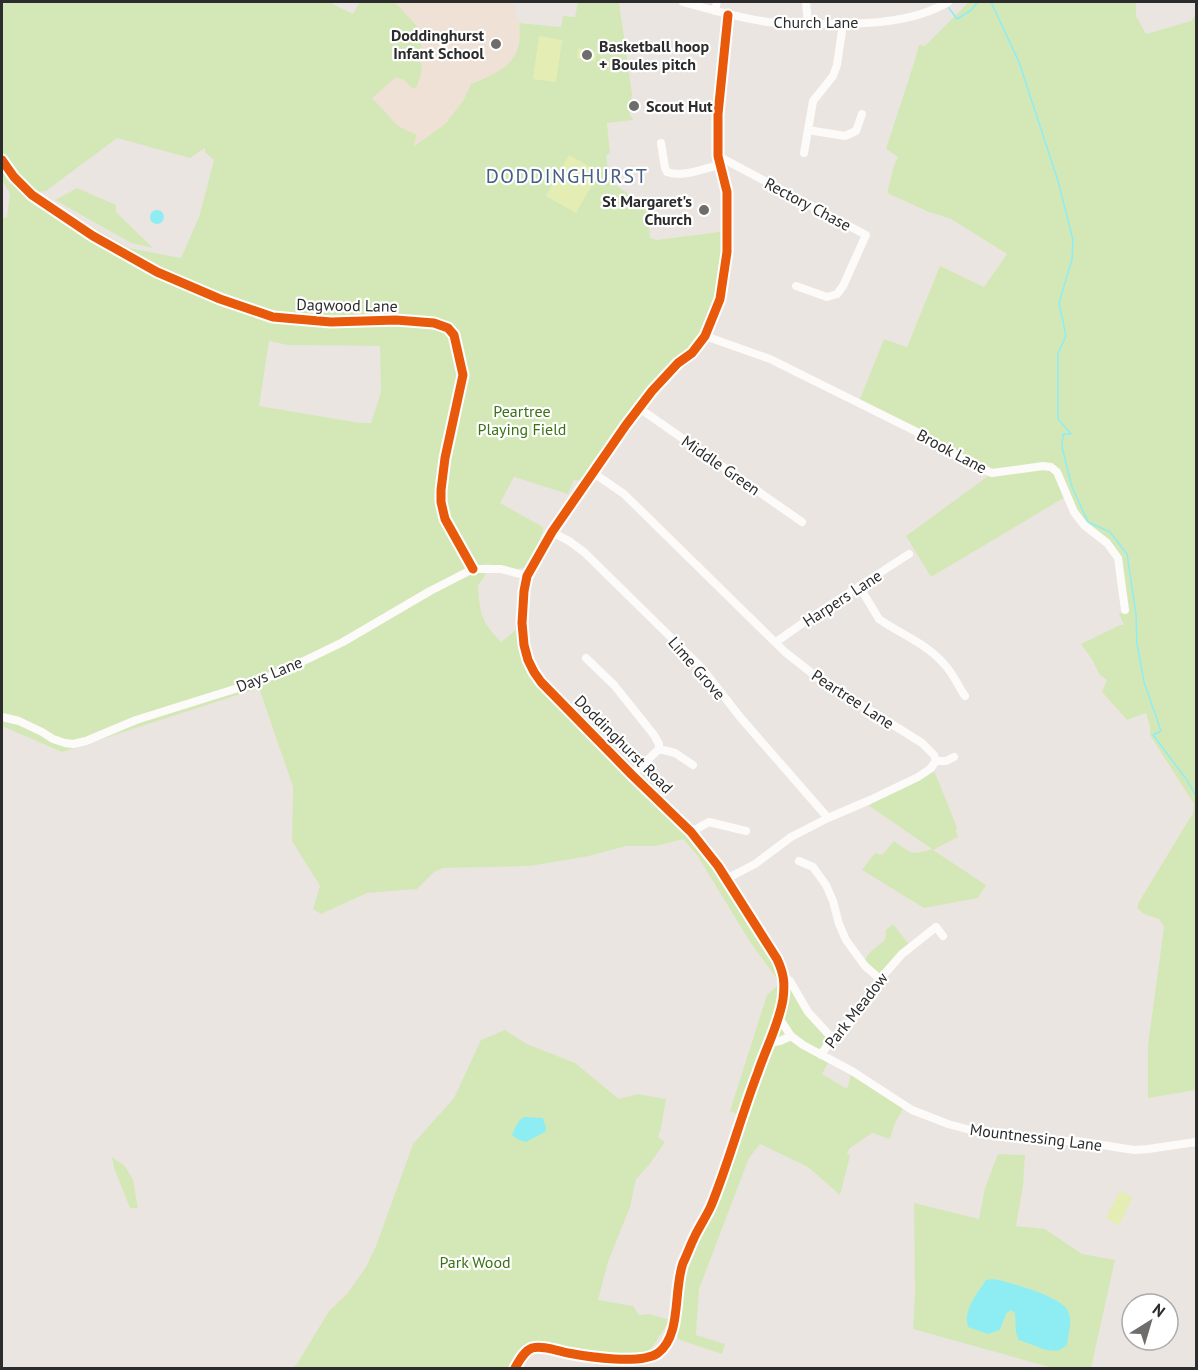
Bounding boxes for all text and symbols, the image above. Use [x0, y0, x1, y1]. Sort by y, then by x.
street label: Church Lane [774, 12, 858, 32]
place label: Doddinghurst Infant School [391, 25, 484, 63]
place label: Basketball hoop + Boules pitch [599, 36, 709, 74]
marker: Doddinghurst Infant School [489, 37, 503, 51]
marker: Basketball hoop + Boules pitch [580, 48, 594, 62]
place label: Scout Hut [646, 96, 713, 116]
marker: Scout Hut [627, 99, 641, 113]
district label: DODDINGHURST [486, 163, 648, 189]
street label: Rectory Chase [761, 173, 855, 235]
place label: St Margaret's Church [602, 191, 692, 229]
marker: St Margaret's Church [697, 203, 711, 217]
street label: Dagwood Lane [296, 294, 398, 316]
park label: Peartree Playing Field [478, 401, 566, 439]
street label: Brook Lane [914, 424, 990, 478]
street label: Middle Green [678, 431, 764, 499]
street label: Harpers Lane [799, 565, 885, 631]
street label: Lime Grove [664, 632, 730, 704]
street label: Days Lane [233, 652, 305, 696]
street label: Peartree Lane [808, 665, 898, 733]
street label: Doddinghurst Road [571, 691, 677, 797]
street label: Park Meadow [820, 968, 892, 1052]
street label: Mountnessing Lane [969, 1119, 1103, 1155]
park label: Park Wood [439, 1252, 511, 1272]
north arrow [1120, 1292, 1180, 1352]
text: N [1149, 1299, 1169, 1321]

